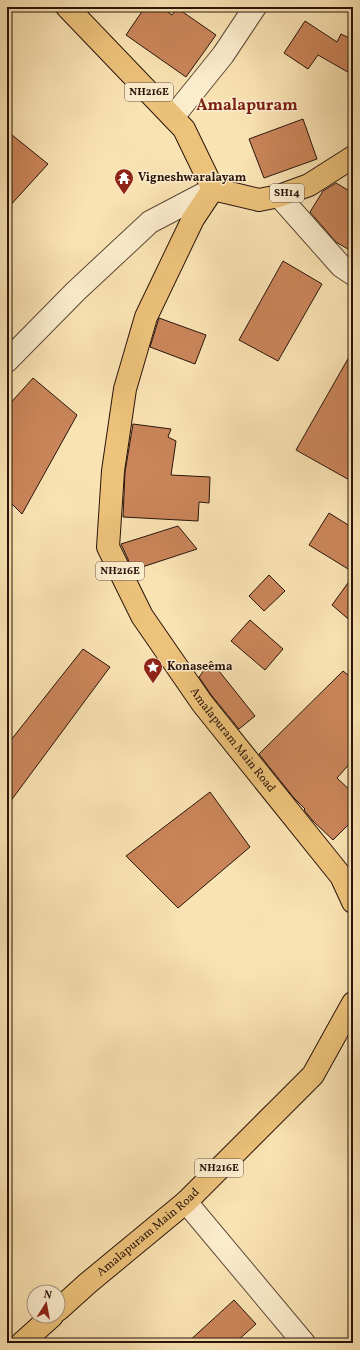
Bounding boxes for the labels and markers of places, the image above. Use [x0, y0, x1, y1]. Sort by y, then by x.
temple icon: Vigneshwaralayam [113, 167, 135, 195]
place label: Vigneshwaralayam [138, 170, 247, 186]
place icon: Konaseema [142, 656, 164, 684]
place label: Konaseema [167, 659, 233, 675]

